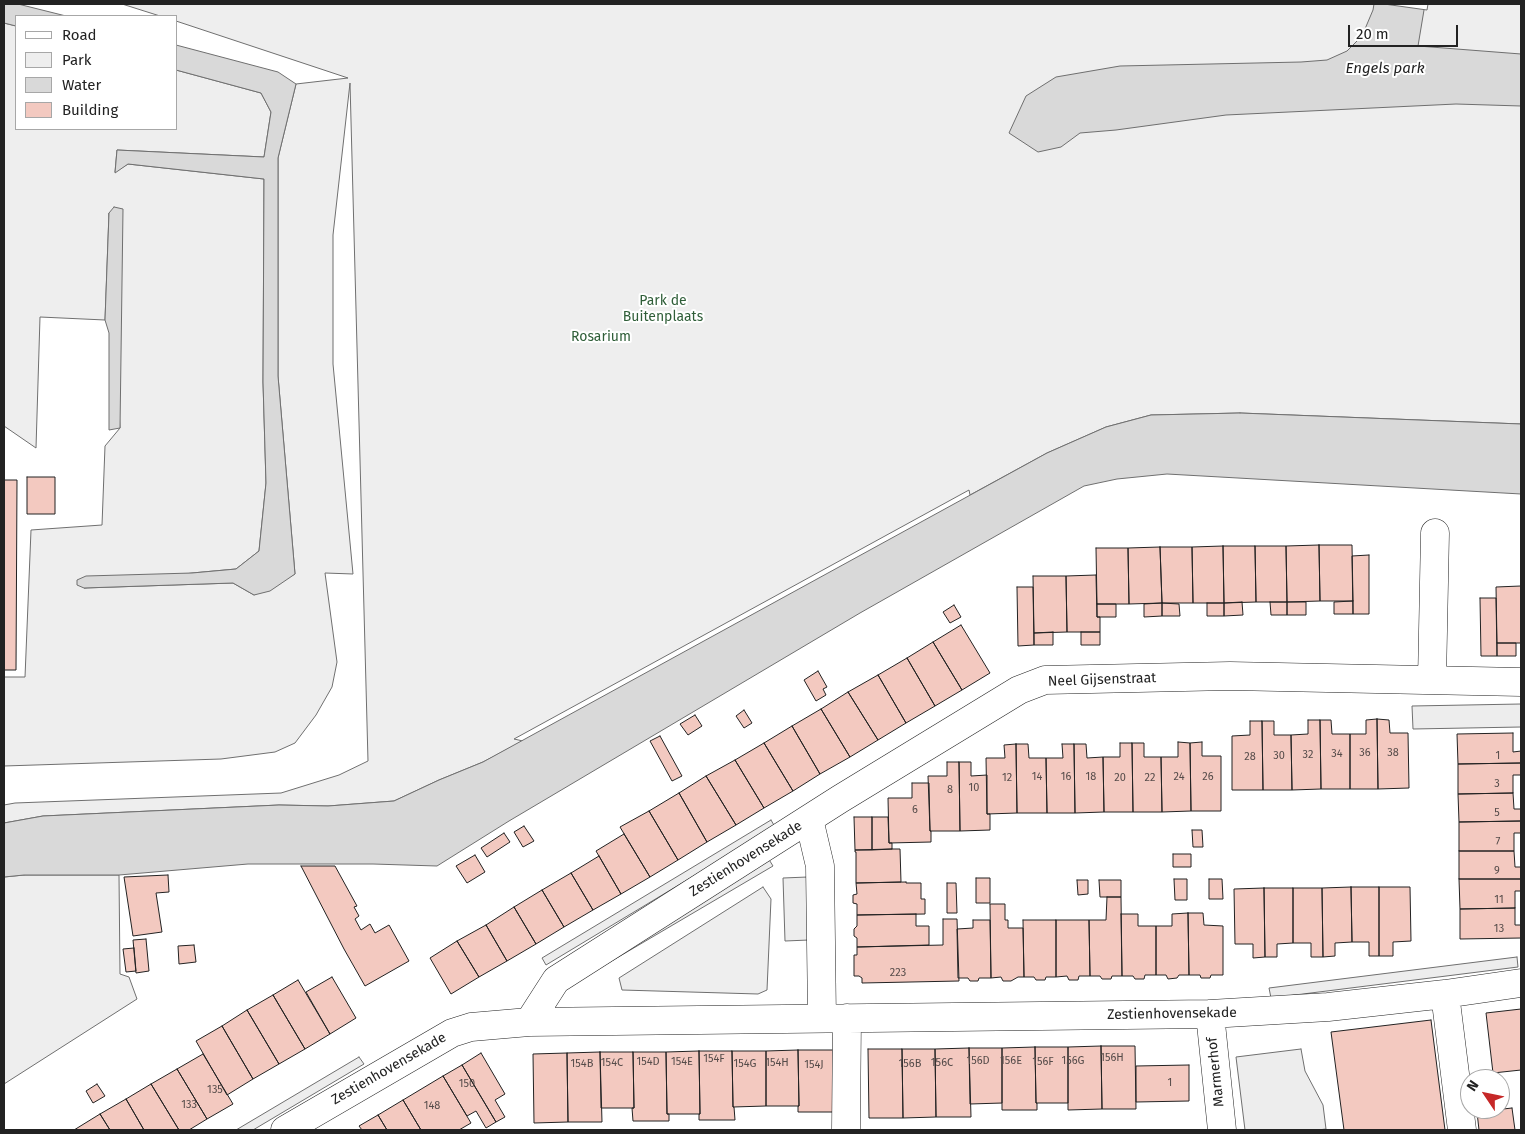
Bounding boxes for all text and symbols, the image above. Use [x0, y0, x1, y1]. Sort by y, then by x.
legend [15, 15, 178, 130]
scale bar [1350, 15, 1460, 47]
text: 20 m [1356, 25, 1389, 43]
text: Road [62, 26, 97, 44]
text: Park [62, 51, 92, 69]
water label: Engels park [1345, 60, 1425, 78]
text: Water [62, 76, 101, 94]
text: Building [62, 101, 118, 119]
park label: Park de Buitenplaats [623, 293, 703, 326]
park label: Rosarium [571, 329, 631, 345]
street label: Neel Gijsenstraat [1048, 670, 1156, 690]
house number: 36 [1359, 746, 1371, 760]
house number: 38 [1387, 746, 1399, 760]
house number: 34 [1331, 747, 1343, 761]
house number: 32 [1303, 748, 1313, 762]
house number: 30 [1273, 749, 1285, 763]
house number: 1 [1496, 749, 1500, 763]
house number: 28 [1244, 750, 1256, 764]
house number: 14 [1032, 770, 1042, 784]
house number: 16 [1061, 770, 1071, 784]
house number: 18 [1086, 770, 1096, 784]
house number: 24 [1174, 770, 1184, 784]
house number: 26 [1202, 770, 1214, 784]
house number: 12 [1002, 771, 1012, 785]
house number: 20 [1114, 771, 1126, 785]
house number: 22 [1145, 771, 1155, 785]
house number: 3 [1494, 777, 1500, 791]
house number: 10 [969, 781, 979, 795]
house number: 8 [947, 783, 953, 797]
house number: 6 [912, 803, 918, 817]
house number: 5 [1494, 806, 1500, 820]
street label: Zestienhovensekade [687, 818, 805, 900]
house number: 7 [1496, 835, 1500, 849]
house number: 9 [1494, 864, 1500, 878]
house number: 11 [1494, 893, 1504, 907]
house number: 13 [1494, 922, 1504, 936]
house number: 223 [890, 966, 906, 980]
street label: Zestienhovensekade [1107, 1004, 1237, 1024]
street label: Zestienhovensekade [329, 1029, 449, 1109]
street label: Marmerhof [1204, 1036, 1228, 1108]
house number: 156H [1100, 1051, 1124, 1065]
house number: 154F [703, 1052, 725, 1066]
house number: 156D [966, 1054, 990, 1068]
house number: 156E [1000, 1054, 1022, 1068]
house number: 156G [1061, 1054, 1085, 1068]
house number: 154D [636, 1055, 660, 1069]
house number: 154E [671, 1055, 693, 1069]
house number: 156F [1032, 1055, 1054, 1069]
house number: 154C [601, 1056, 623, 1070]
house number: 154H [765, 1056, 789, 1070]
house number: 156C [931, 1056, 953, 1070]
house number: 154B [571, 1057, 593, 1071]
house number: 154G [733, 1057, 757, 1071]
house number: 156B [899, 1057, 921, 1071]
house number: 154J [804, 1058, 824, 1072]
north arrow [1460, 1069, 1510, 1119]
house number: 1 [1168, 1076, 1172, 1090]
house number: 150 [459, 1077, 475, 1091]
text: N [1463, 1077, 1483, 1095]
house number: 135 [207, 1083, 223, 1097]
house number: 133 [181, 1098, 197, 1112]
house number: 148 [424, 1099, 440, 1113]

